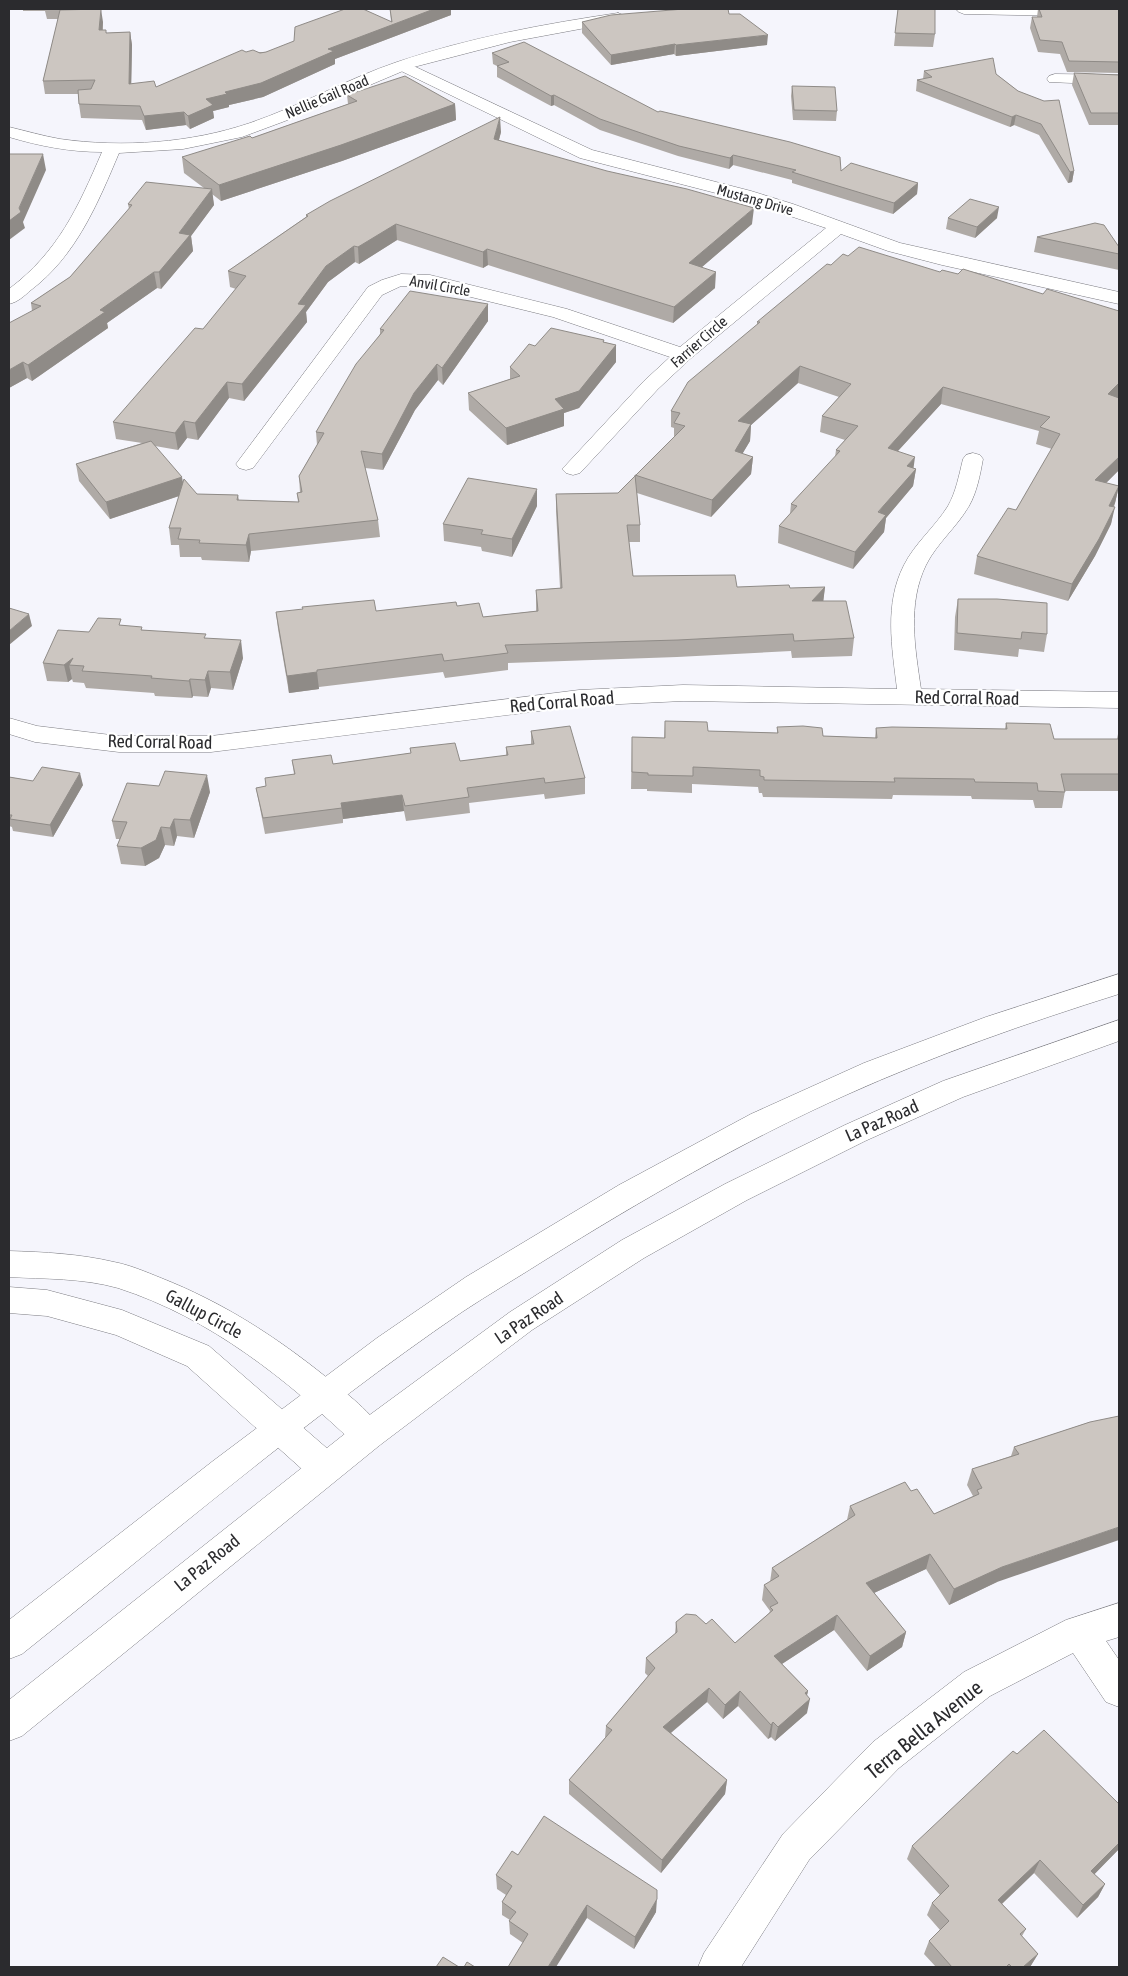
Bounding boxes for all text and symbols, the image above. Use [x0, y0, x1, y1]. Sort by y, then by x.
street label: Nellie Gail Road [283, 71, 371, 122]
street label: Mustang Drive [715, 180, 796, 219]
street label: Anvil Circle [409, 272, 472, 299]
street label: Farrier Circle [667, 312, 730, 371]
street label: Red Corral Road [509, 686, 615, 717]
street label: Red Corral Road [914, 686, 1020, 709]
street label: Red Corral Road [107, 730, 213, 753]
street label: La Paz Road [842, 1095, 922, 1146]
street label: Gallup Circle [162, 1285, 246, 1343]
street label: La Paz Road [491, 1287, 567, 1348]
street label: La Paz Road [170, 1530, 244, 1595]
street label: Terra Bella Avenue [860, 1675, 987, 1784]

